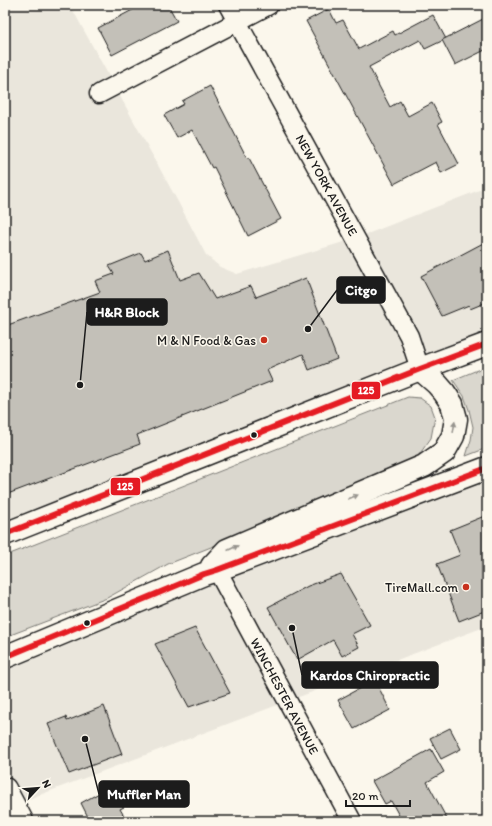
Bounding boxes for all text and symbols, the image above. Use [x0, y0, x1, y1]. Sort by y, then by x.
street label: NEW YORK AVENUE [293, 132, 361, 238]
callout: Citgo [337, 277, 385, 303]
text: Citgo [345, 282, 377, 299]
callout: H&R Block [87, 299, 167, 325]
text: H&R Block [95, 304, 160, 321]
place label: M & N Food & Gas [157, 333, 256, 348]
marker: M & N Food & Gas [259, 335, 269, 345]
line badge: 125 [351, 381, 381, 400]
text: 125 [358, 384, 375, 397]
one-way arrow [452, 421, 458, 433]
unlabelled marker [249, 430, 259, 440]
line badge: 125 [110, 477, 141, 496]
text: 125 [117, 480, 134, 493]
one-way arrow [347, 493, 359, 499]
one-way arrow [228, 545, 239, 551]
place label: TireMall.com [385, 580, 459, 595]
marker: TireMall.com [461, 582, 471, 592]
unlabelled marker [82, 618, 92, 628]
street label: WINCHESTER AVENUE [247, 635, 322, 757]
callout: Kardos Chiropractic [302, 662, 438, 688]
text: Kardos Chiropractic [310, 667, 430, 684]
north arrow [18, 768, 58, 808]
text: N [39, 778, 54, 790]
callout: Muffler Man [99, 781, 189, 807]
scale bar [346, 782, 410, 808]
text: Muffler Man [107, 786, 181, 803]
text: 20 m [352, 789, 379, 803]

